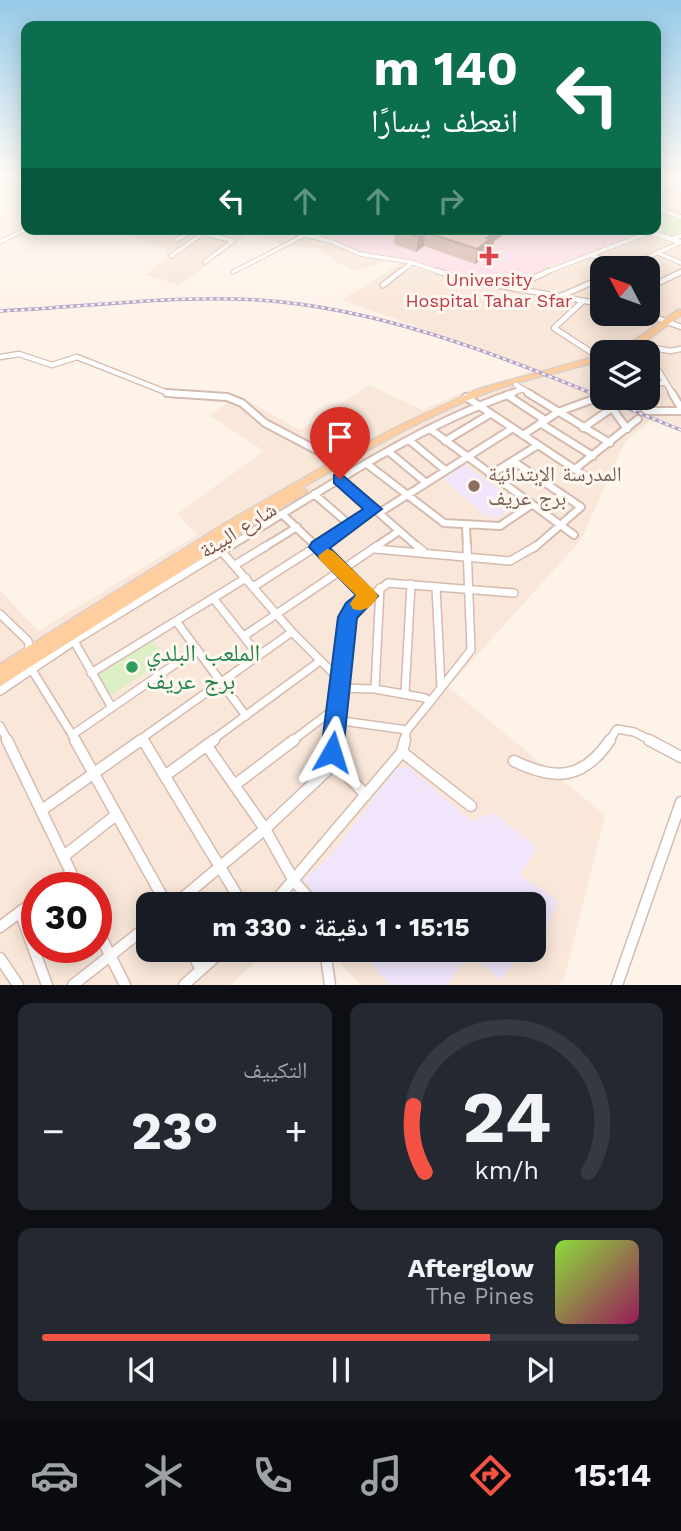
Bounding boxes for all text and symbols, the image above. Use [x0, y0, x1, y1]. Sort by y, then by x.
text: 140 m [374, 39, 518, 97]
icon: left [542, 49, 633, 140]
text: انعطف يسارًا [371, 102, 518, 140]
icon: left [213, 182, 251, 220]
icon: ahead [286, 182, 324, 220]
icon: ahead [359, 182, 397, 220]
icon: right [432, 182, 470, 220]
marker: University Hospital Tahar Sfar [479, 246, 499, 266]
north arrow [590, 256, 660, 326]
map controls [590, 256, 660, 410]
place label: University Hospital Tahar Sfar [406, 269, 572, 311]
button: layers [590, 340, 660, 410]
pin [310, 407, 370, 479]
icon: arrive [321, 418, 359, 456]
place label: المدرسة الإبتدائية برج عريف [488, 461, 622, 511]
marker: المدرسة الإبتدائية برج عريف [466, 478, 482, 494]
street label: شارع البيئة [195, 496, 281, 564]
place label: الملعب البلدي برج عريف [146, 639, 260, 696]
marker: الملعب البلدي برج عريف [124, 659, 140, 675]
position arrow [295, 715, 369, 789]
speed limit sign: 30 [21, 872, 112, 963]
text: 15:15 · 1 دقيقة · 330 m [212, 912, 470, 942]
text: التكييف [243, 1057, 308, 1084]
text: 24 [461, 1075, 551, 1161]
text: 23° [131, 1101, 219, 1162]
text: − [42, 1109, 65, 1153]
text: + [285, 1109, 307, 1153]
text: km/h [474, 1156, 538, 1185]
text: Afterglow [408, 1253, 534, 1283]
text: The Pines [425, 1283, 534, 1310]
icon: previous [123, 1351, 161, 1389]
icon: pause [322, 1351, 360, 1389]
icon: next [521, 1351, 559, 1389]
icon: car [30, 1451, 79, 1500]
icon: climate [139, 1451, 188, 1500]
icon: phone [248, 1451, 297, 1500]
icon: music [357, 1451, 406, 1500]
icon: directions [466, 1451, 515, 1500]
text: 15:14 [574, 1456, 651, 1494]

